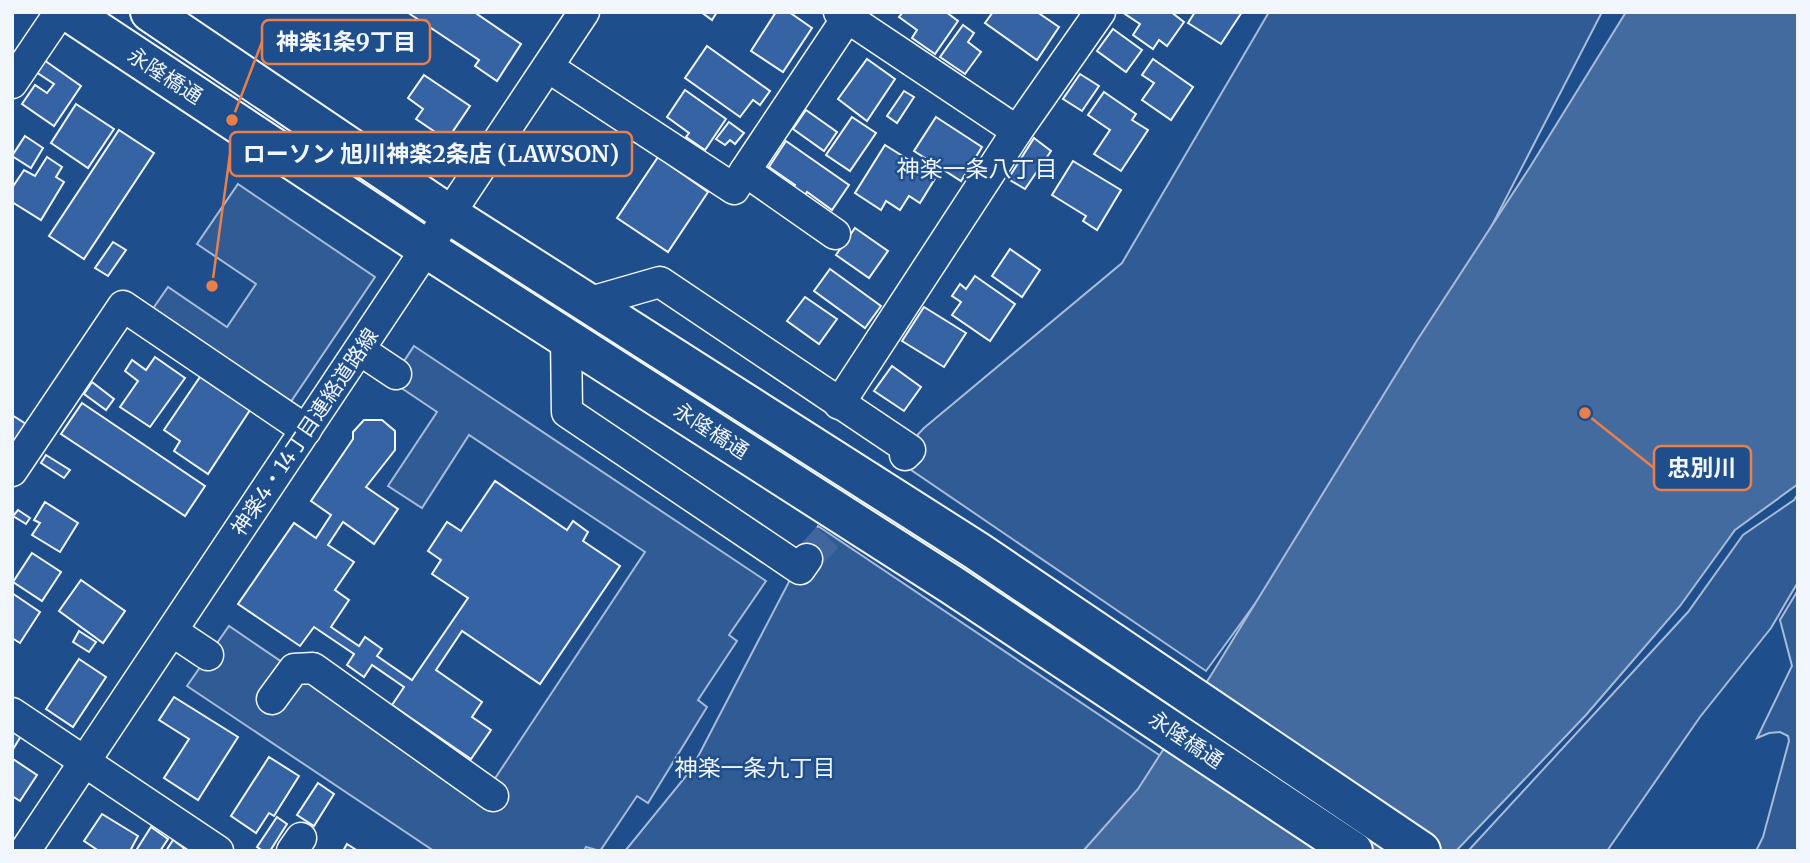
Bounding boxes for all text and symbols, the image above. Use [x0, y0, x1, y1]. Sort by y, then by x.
callout: 神楽1条9丁目 [262, 20, 430, 64]
text: 神楽1条9丁目 [276, 27, 416, 56]
street label: 永隆橋通 [123, 41, 208, 110]
callout: ローソン 旭川神楽2条店 (LAWSON) [230, 132, 632, 176]
text: ローソン 旭川神楽2条店 (LAWSON) [243, 139, 619, 168]
district label: 神楽一条八丁目 [897, 154, 1058, 183]
street label: 神楽4・14丁目連絡道路線 [225, 323, 384, 540]
street label: 永隆橋通 [669, 396, 754, 465]
callout: 忠別川 [1654, 446, 1751, 490]
text: 忠別川 [1668, 453, 1737, 482]
street label: 永隆橋通 [1144, 705, 1229, 774]
district label: 神楽一条九丁目 [675, 753, 836, 782]

